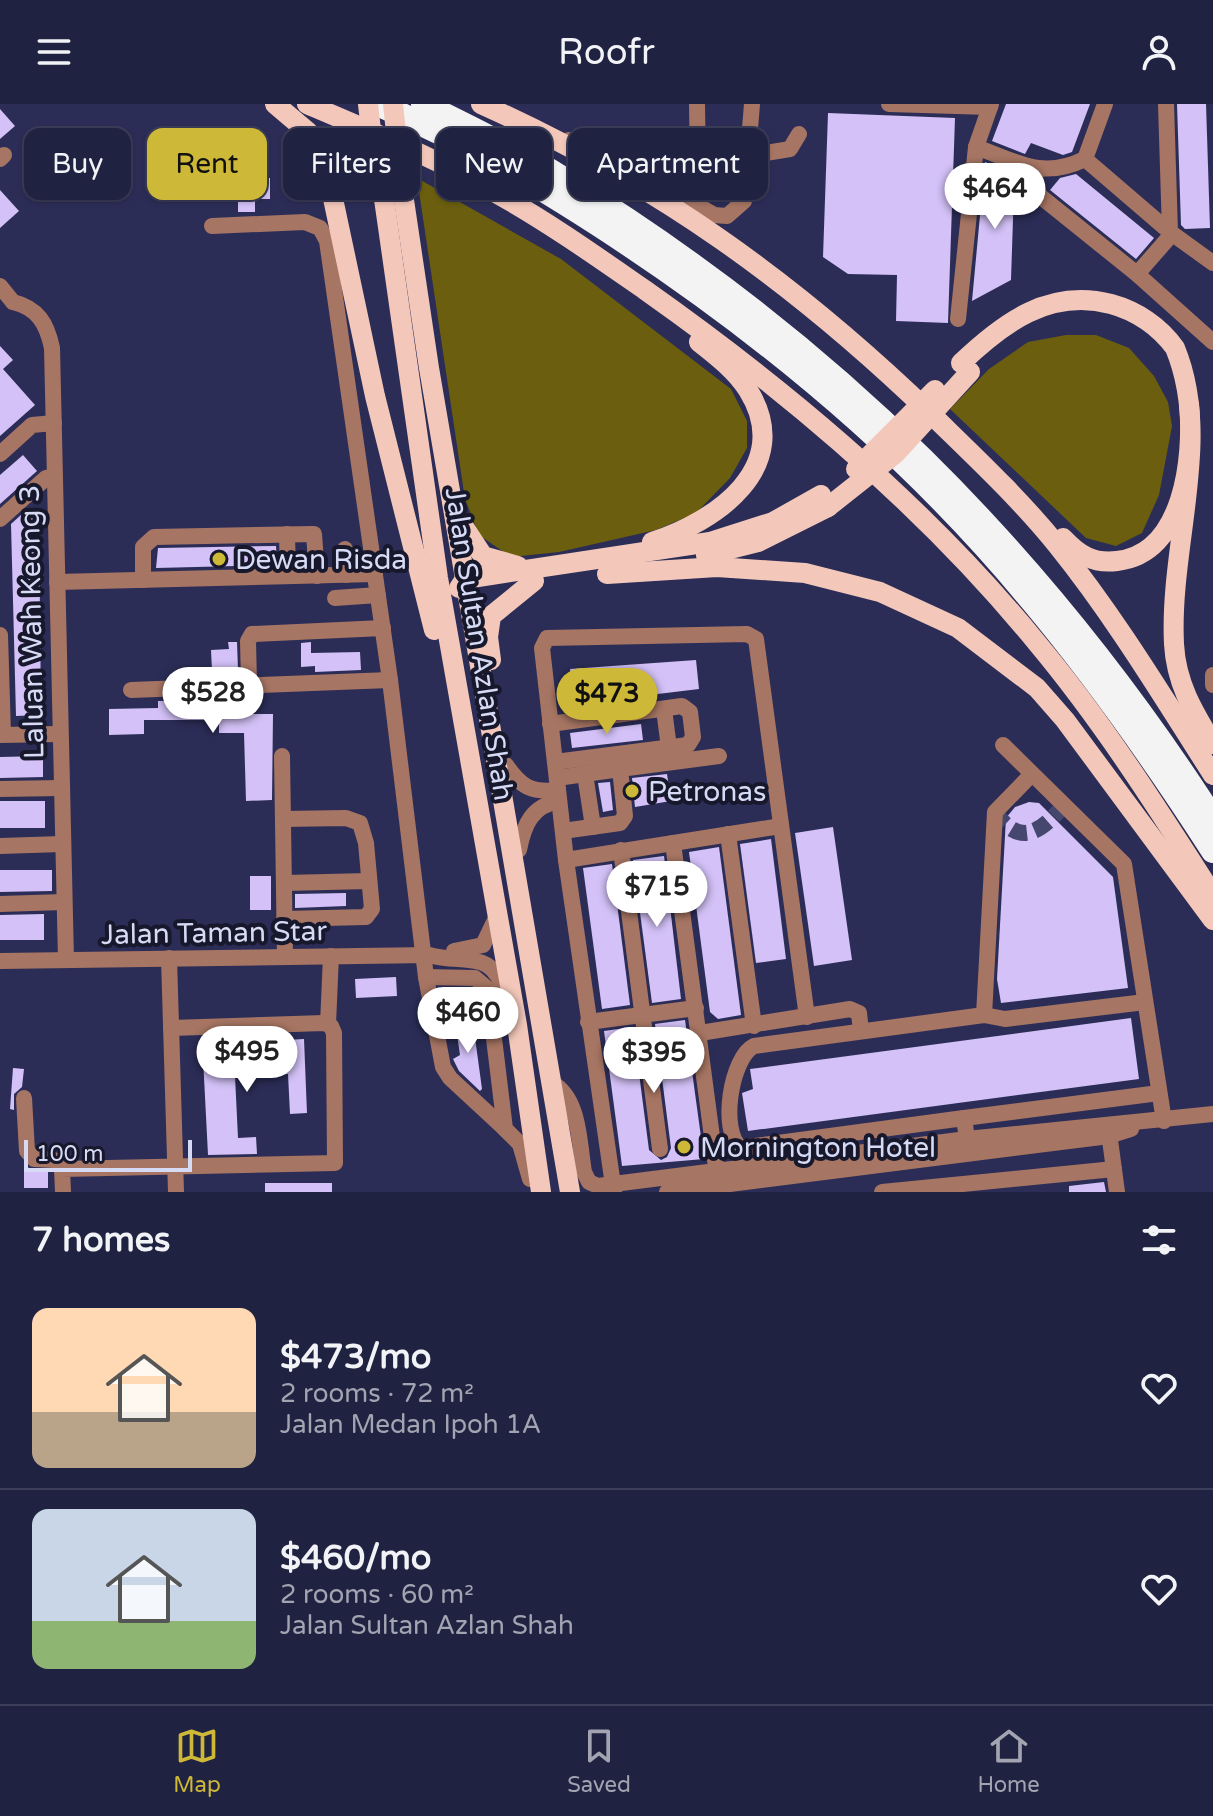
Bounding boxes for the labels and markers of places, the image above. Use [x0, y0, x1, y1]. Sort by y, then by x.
pin: $464 [948, 163, 1042, 231]
place label: Dewan Risda [235, 543, 407, 577]
marker: Dewan Risda [210, 550, 228, 568]
pin: $528 [166, 667, 260, 735]
pin: $473 [560, 668, 654, 736]
place label: Petronas [648, 775, 767, 809]
marker: Petronas [623, 782, 641, 800]
pin: $715 [610, 861, 704, 929]
pin: $460 [421, 987, 515, 1055]
pin: $495 [200, 1026, 294, 1094]
pin: $395 [607, 1027, 701, 1095]
place label: Mornington Hotel [700, 1131, 936, 1165]
marker: Mornington Hotel [675, 1138, 693, 1156]

